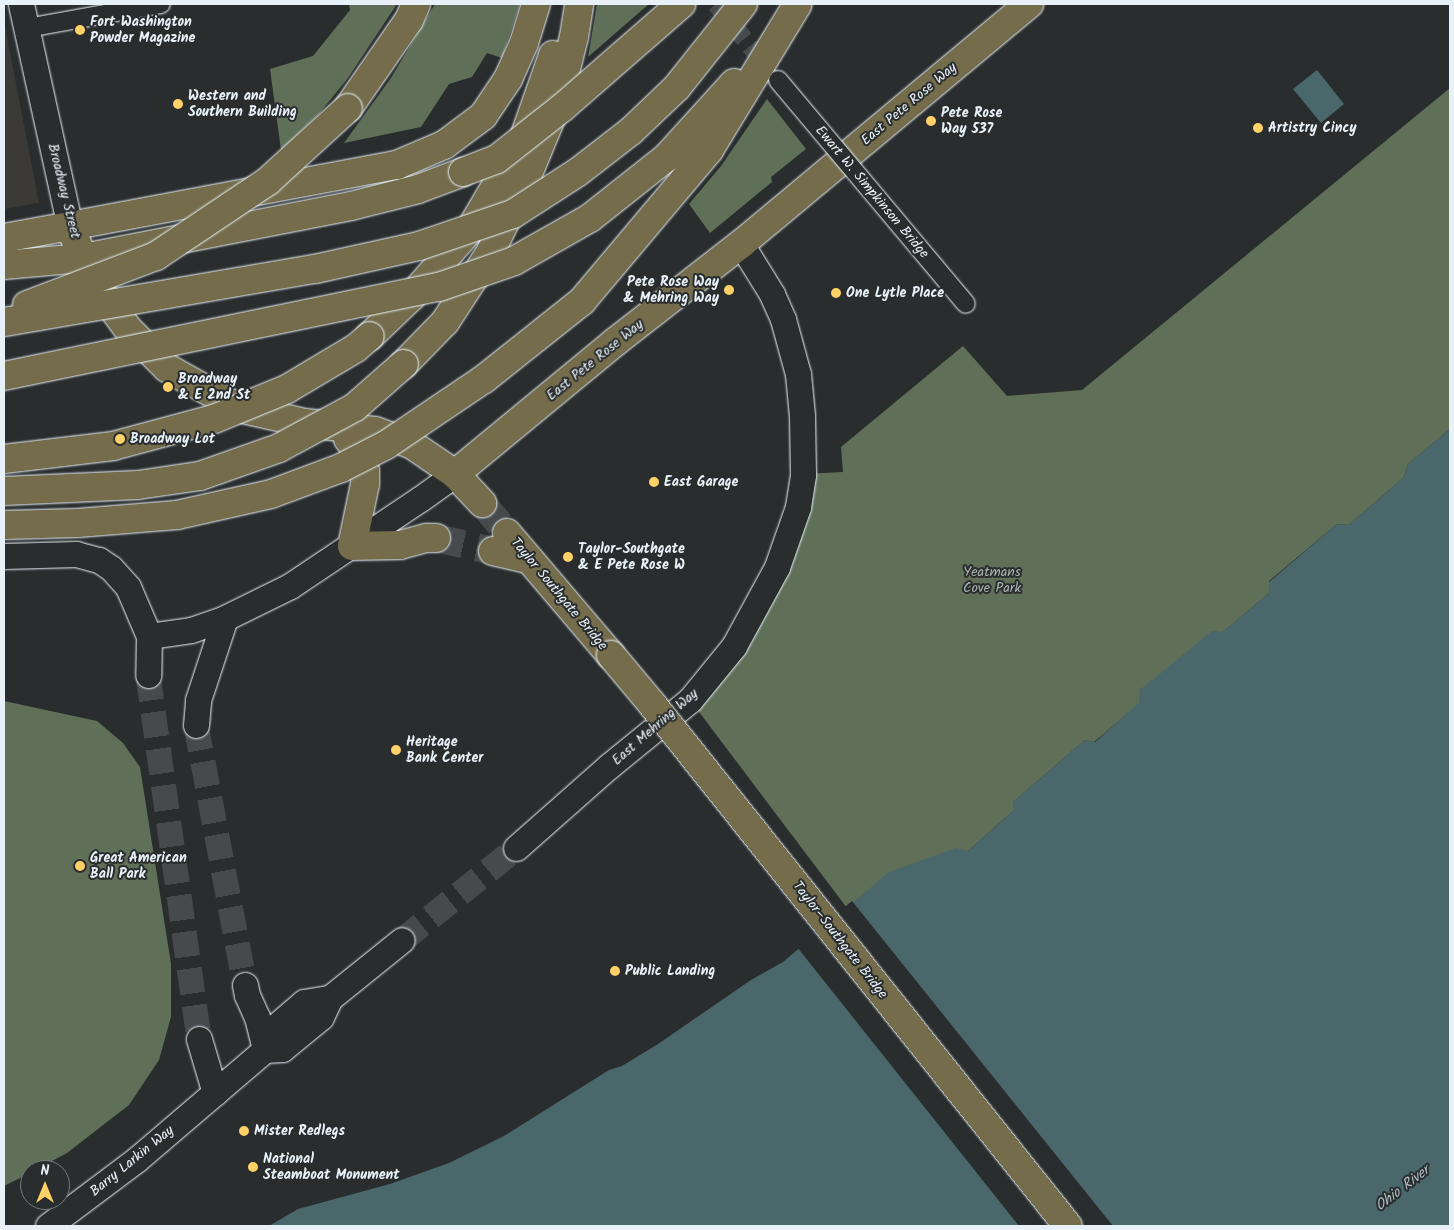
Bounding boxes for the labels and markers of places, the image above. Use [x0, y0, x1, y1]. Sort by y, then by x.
place label: Fort Washington Powder Magazine [90, 14, 195, 46]
marker: Fort Washington Powder Magazine [74, 24, 86, 36]
place label: Western and Southern Building [188, 88, 297, 120]
marker: Western and Southern Building [172, 98, 184, 110]
place label: Pete Rose Way 537 [941, 105, 1002, 138]
marker: Pete Rose Way 537 [925, 115, 937, 127]
place label: Artistry Cincy [1268, 120, 1357, 136]
marker: Artistry Cincy [1252, 122, 1264, 134]
place label: Pete Rose Way & Mehring Way [623, 274, 719, 306]
marker: Pete Rose Way & Mehring Way [723, 284, 735, 296]
place label: One Lytle Place [846, 285, 944, 301]
marker: One Lytle Place [830, 287, 842, 299]
place label: Broadway & E 2nd St [178, 371, 250, 404]
marker: Broadway & E 2nd St [162, 381, 174, 393]
place label: Broadway Lot [130, 431, 215, 447]
marker: Broadway Lot [114, 433, 126, 445]
place label: East Garage [664, 474, 738, 490]
marker: East Garage [648, 476, 660, 488]
place label: Taylor-Southgate & E Pete Rose W [578, 541, 685, 574]
marker: Taylor-Southgate & E Pete Rose W [562, 551, 574, 563]
place label: Heritage Bank Center [406, 734, 483, 766]
marker: Heritage Bank Center [390, 744, 402, 756]
place label: Great American Ball Park [90, 850, 187, 882]
marker: Great American Ball Park [74, 860, 86, 872]
place label: Public Landing [625, 963, 715, 979]
marker: Public Landing [609, 965, 621, 977]
place label: Mister Redlegs [254, 1123, 345, 1139]
marker: Mister Redlegs [238, 1125, 250, 1137]
place label: National Steamboat Monument [263, 1151, 400, 1184]
marker: National Steamboat Monument [247, 1161, 259, 1173]

